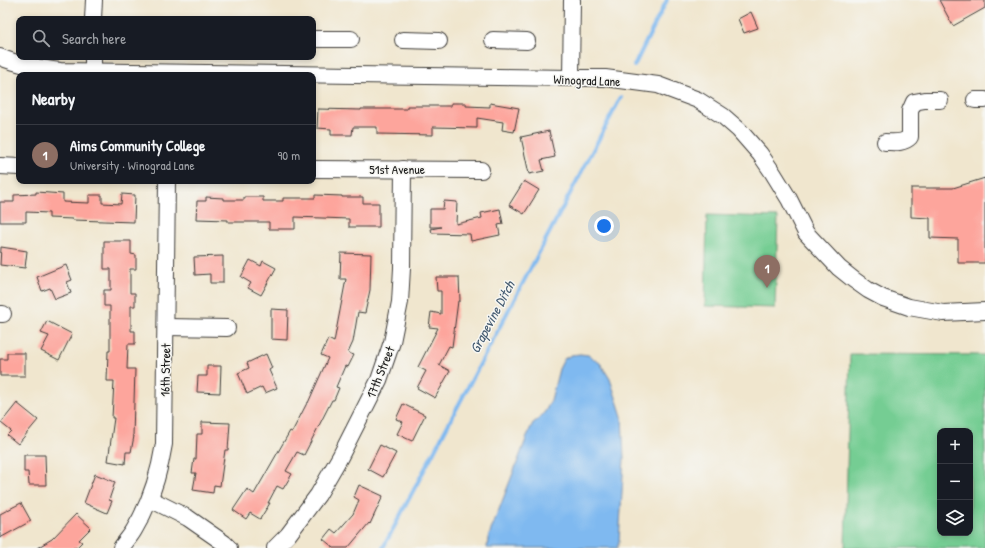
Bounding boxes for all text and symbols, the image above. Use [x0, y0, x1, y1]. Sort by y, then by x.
search box [16, 16, 316, 60]
icon: search [30, 27, 52, 49]
text: Search here [62, 28, 126, 49]
street label: Winograd Lane [553, 70, 621, 90]
text: Nearby [32, 87, 75, 110]
text: Aims Community College [70, 135, 205, 156]
text: 1 [43, 146, 47, 164]
text: 90 m [278, 146, 300, 164]
text: University · Winograd Lane [70, 156, 195, 174]
street label: 51st Avenue [369, 160, 425, 178]
your location [594, 216, 614, 236]
pin: 1 [754, 255, 780, 288]
water label: Grapevine Ditch [465, 276, 520, 357]
street label: 16th Street [156, 343, 174, 397]
street label: 17th Street [361, 343, 399, 401]
map controls [937, 428, 973, 536]
button: + [937, 428, 973, 464]
button: − [937, 464, 973, 500]
button: layers [937, 500, 973, 536]

